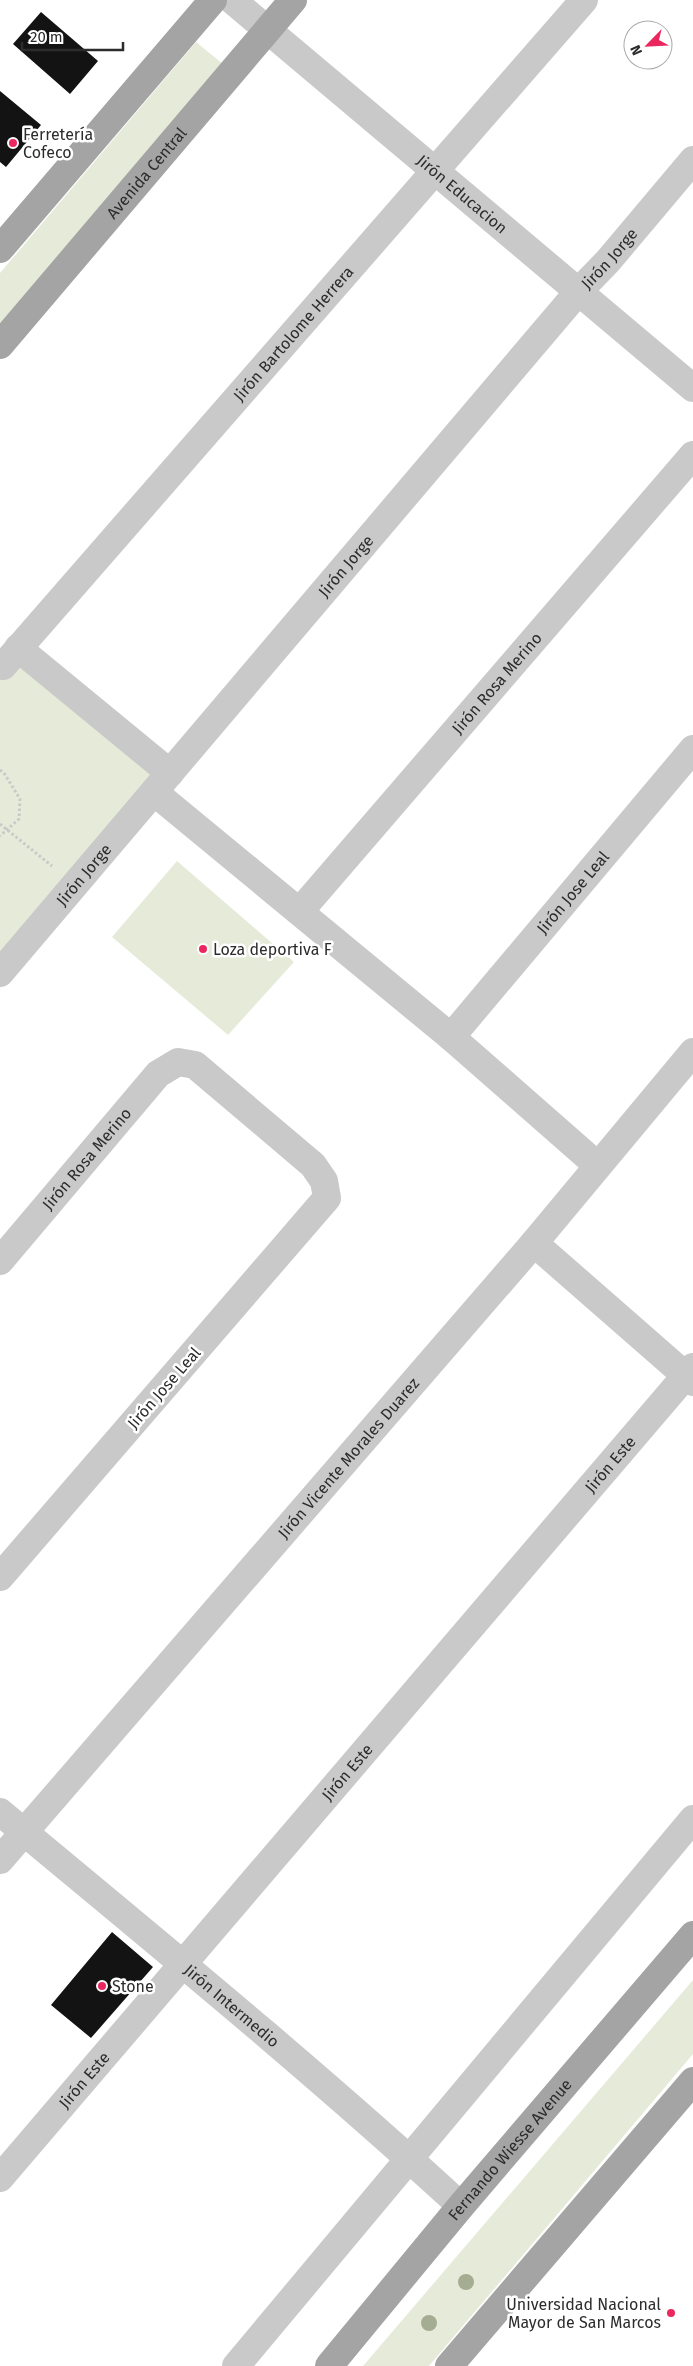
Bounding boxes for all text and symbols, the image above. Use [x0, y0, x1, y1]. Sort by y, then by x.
scale bar [22, 20, 124, 52]
north arrow [623, 20, 673, 70]
text: 20 m [30, 28, 63, 46]
text: N [627, 42, 646, 58]
street label: Avenida Central [102, 123, 190, 222]
place label: Ferretería Cofeco [23, 125, 93, 162]
marker: Ferretería Cofeco [7, 137, 19, 149]
street label: Jirón Educacion [413, 150, 511, 237]
street label: Jirón Jorge [577, 224, 641, 293]
street label: Jirón Bartolome Herrera [229, 262, 357, 405]
street label: Jirón Jorge [314, 531, 377, 601]
street label: Jirón Rosa Merino [448, 628, 545, 738]
street label: Jirón Jorge [52, 840, 115, 909]
street label: Jirón Jose Leal [532, 847, 613, 938]
place label: Loza deportiva F [213, 940, 332, 959]
marker: Loza deportiva F [197, 943, 209, 955]
street label: Jirón Rosa Merino [38, 1104, 135, 1214]
street label: Jirón Jose Leal [123, 1343, 205, 1433]
street label: Jirón Vicente Morales Duarez [273, 1374, 423, 1542]
street label: Jirón Este [581, 1432, 639, 1496]
street label: Jirón Este [317, 1740, 376, 1804]
street label: Jirón Intermedio [180, 1960, 283, 2051]
place label: Stone [112, 1977, 154, 1996]
marker: Stone [96, 1980, 108, 1992]
street label: Jirón Este [54, 2048, 113, 2112]
street label: Fernando Wiesse Avenue [444, 2075, 575, 2224]
place label: Universidad Nacional Mayor de San Marcos [506, 2295, 661, 2332]
marker: Universidad Nacional Mayor de San Marcos [665, 2307, 677, 2319]

